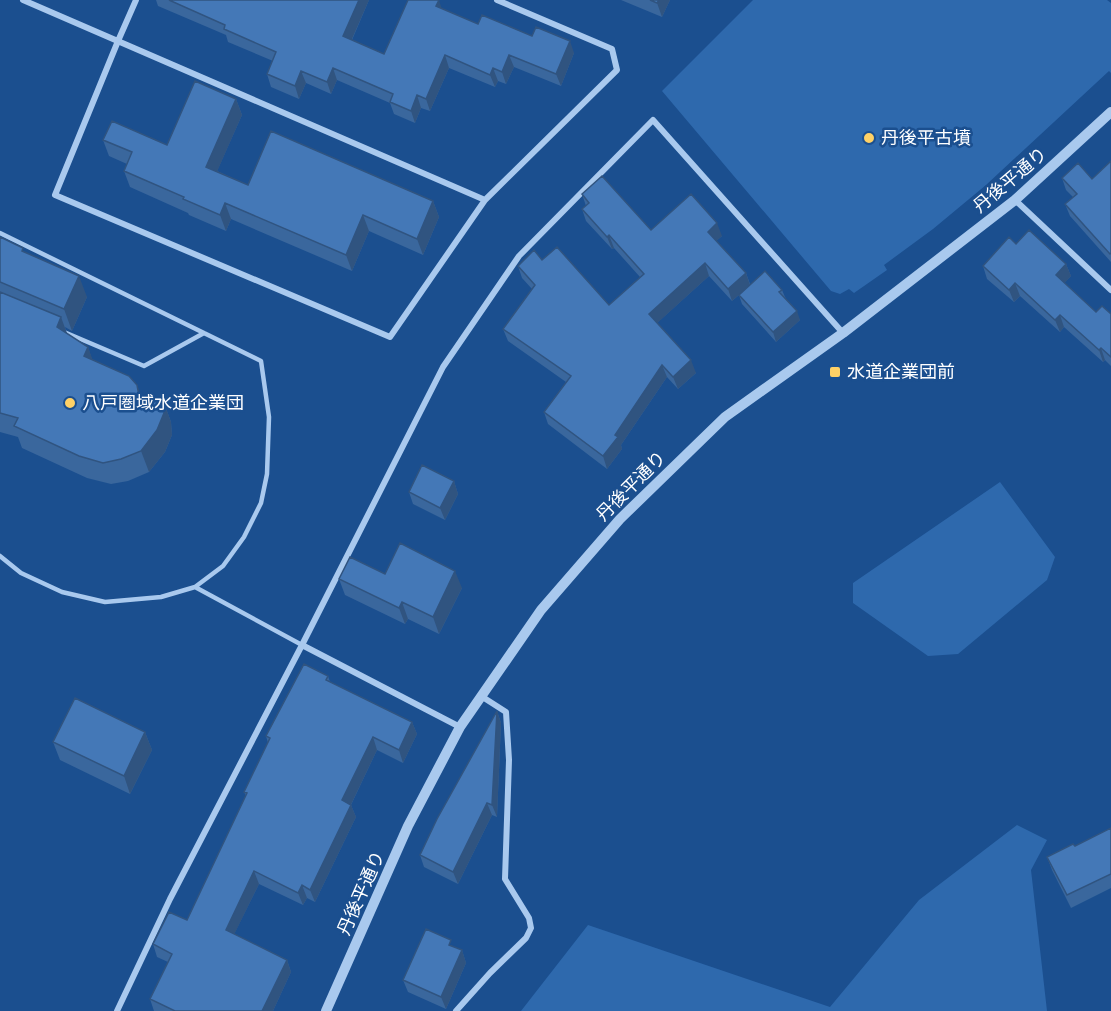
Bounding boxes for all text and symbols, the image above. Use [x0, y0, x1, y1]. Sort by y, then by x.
place label: 丹後平古墳 [881, 125, 971, 149]
marker: 丹後平古墳 [862, 131, 876, 145]
street label: 丹後平通り [967, 141, 1052, 217]
place label: 水道企業団前 [847, 359, 955, 383]
marker: 水道企業団前 [828, 365, 842, 379]
place label: 八戸圏域水道企業団 [82, 390, 244, 414]
marker: 八戸圏域水道企業団 [63, 396, 77, 410]
street label: 丹後平通り [590, 445, 671, 526]
street label: 丹後平通り [331, 847, 389, 939]

